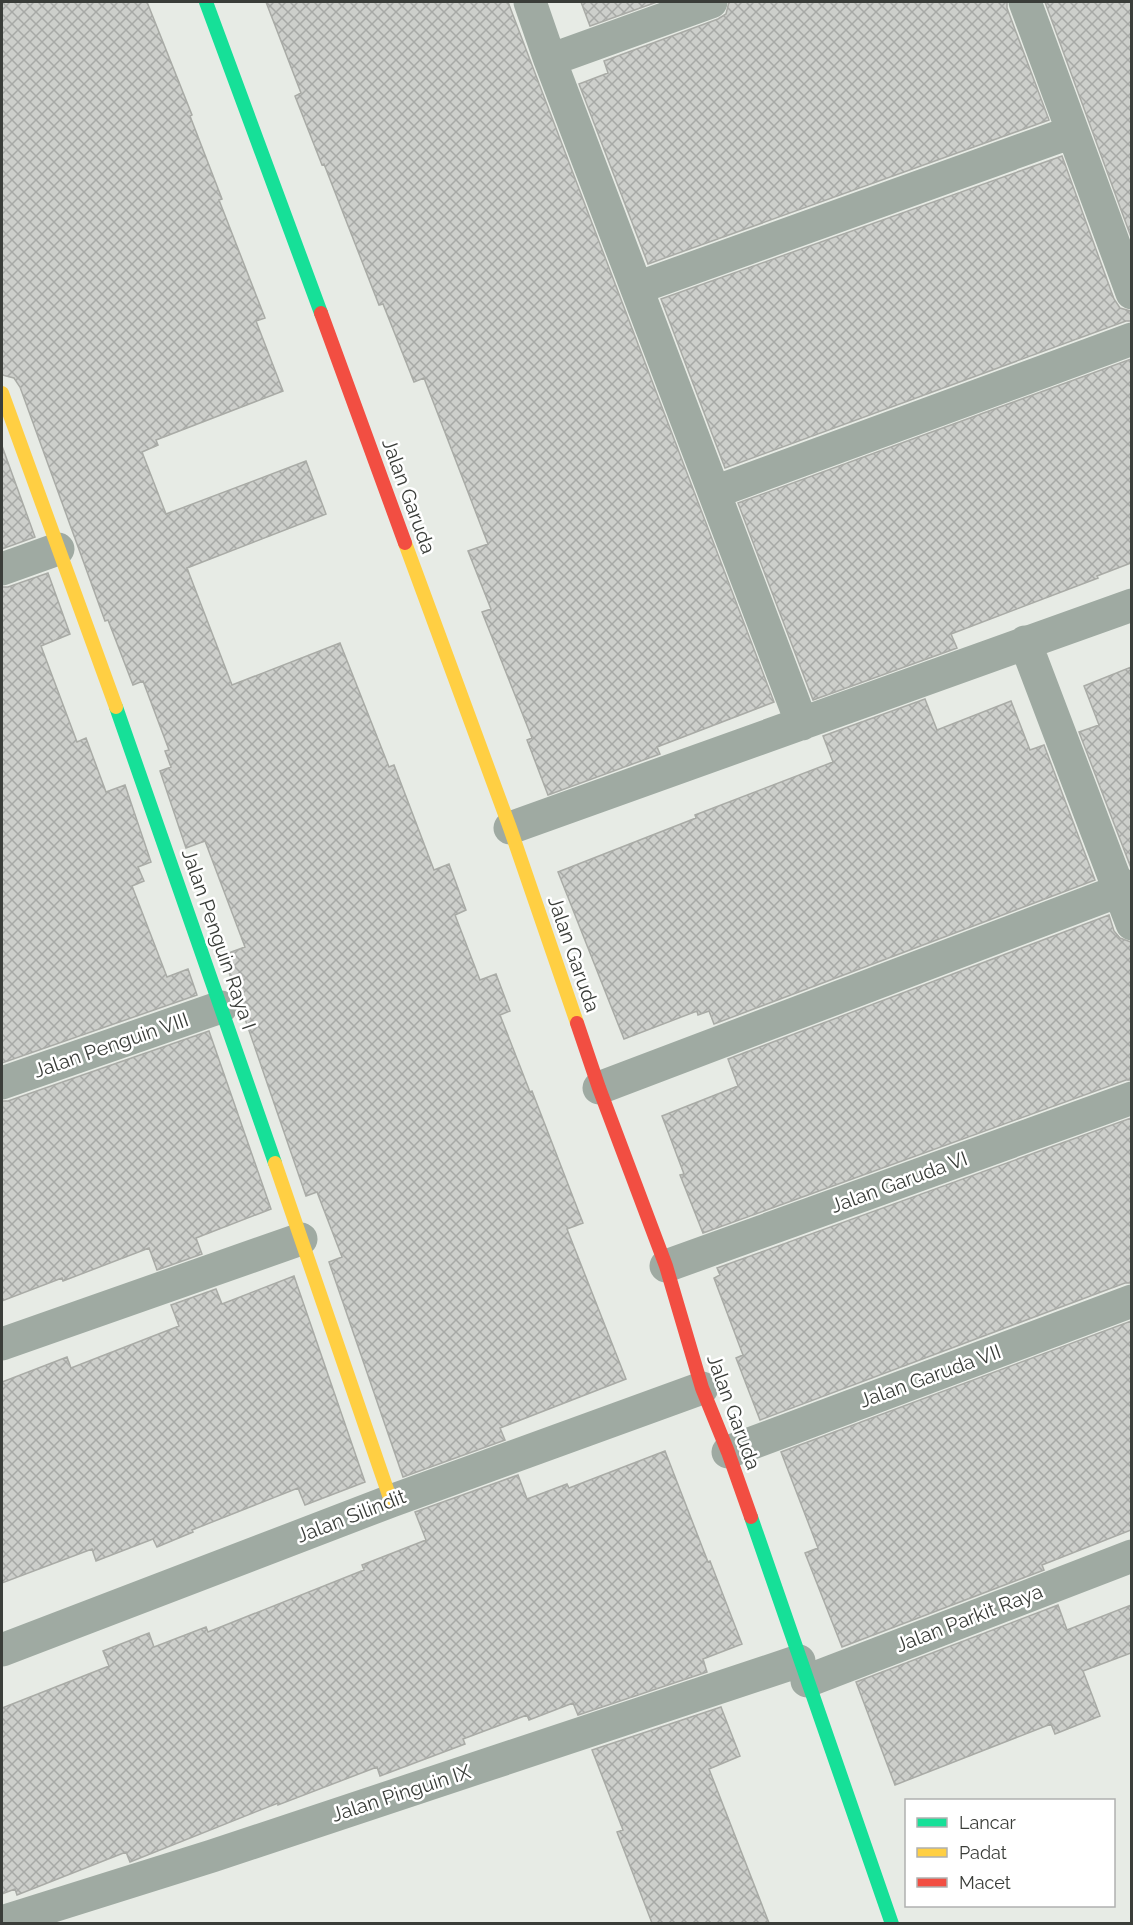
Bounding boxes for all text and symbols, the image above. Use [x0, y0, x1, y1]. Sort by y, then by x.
street label: Jalan Garuda [377, 435, 441, 557]
street label: Jalan Penguin Raya I [177, 846, 261, 1032]
street label: Jalan Garuda [543, 893, 605, 1015]
street label: Jalan Penguin VIII [30, 1007, 192, 1083]
street label: Jalan Garuda VI [827, 1146, 971, 1218]
street label: Jalan Garuda VII [856, 1339, 1004, 1413]
street label: Jalan Garuda [702, 1351, 766, 1473]
street label: Jalan Silindit [293, 1484, 409, 1548]
street label: Jalan Parkit Raya [892, 1579, 1046, 1657]
street label: Jalan Pinguin IX [328, 1759, 474, 1827]
legend [905, 1799, 1115, 1907]
text: Lancar [959, 1812, 1016, 1833]
text: Padat [959, 1842, 1007, 1863]
text: Macet [959, 1872, 1011, 1893]

